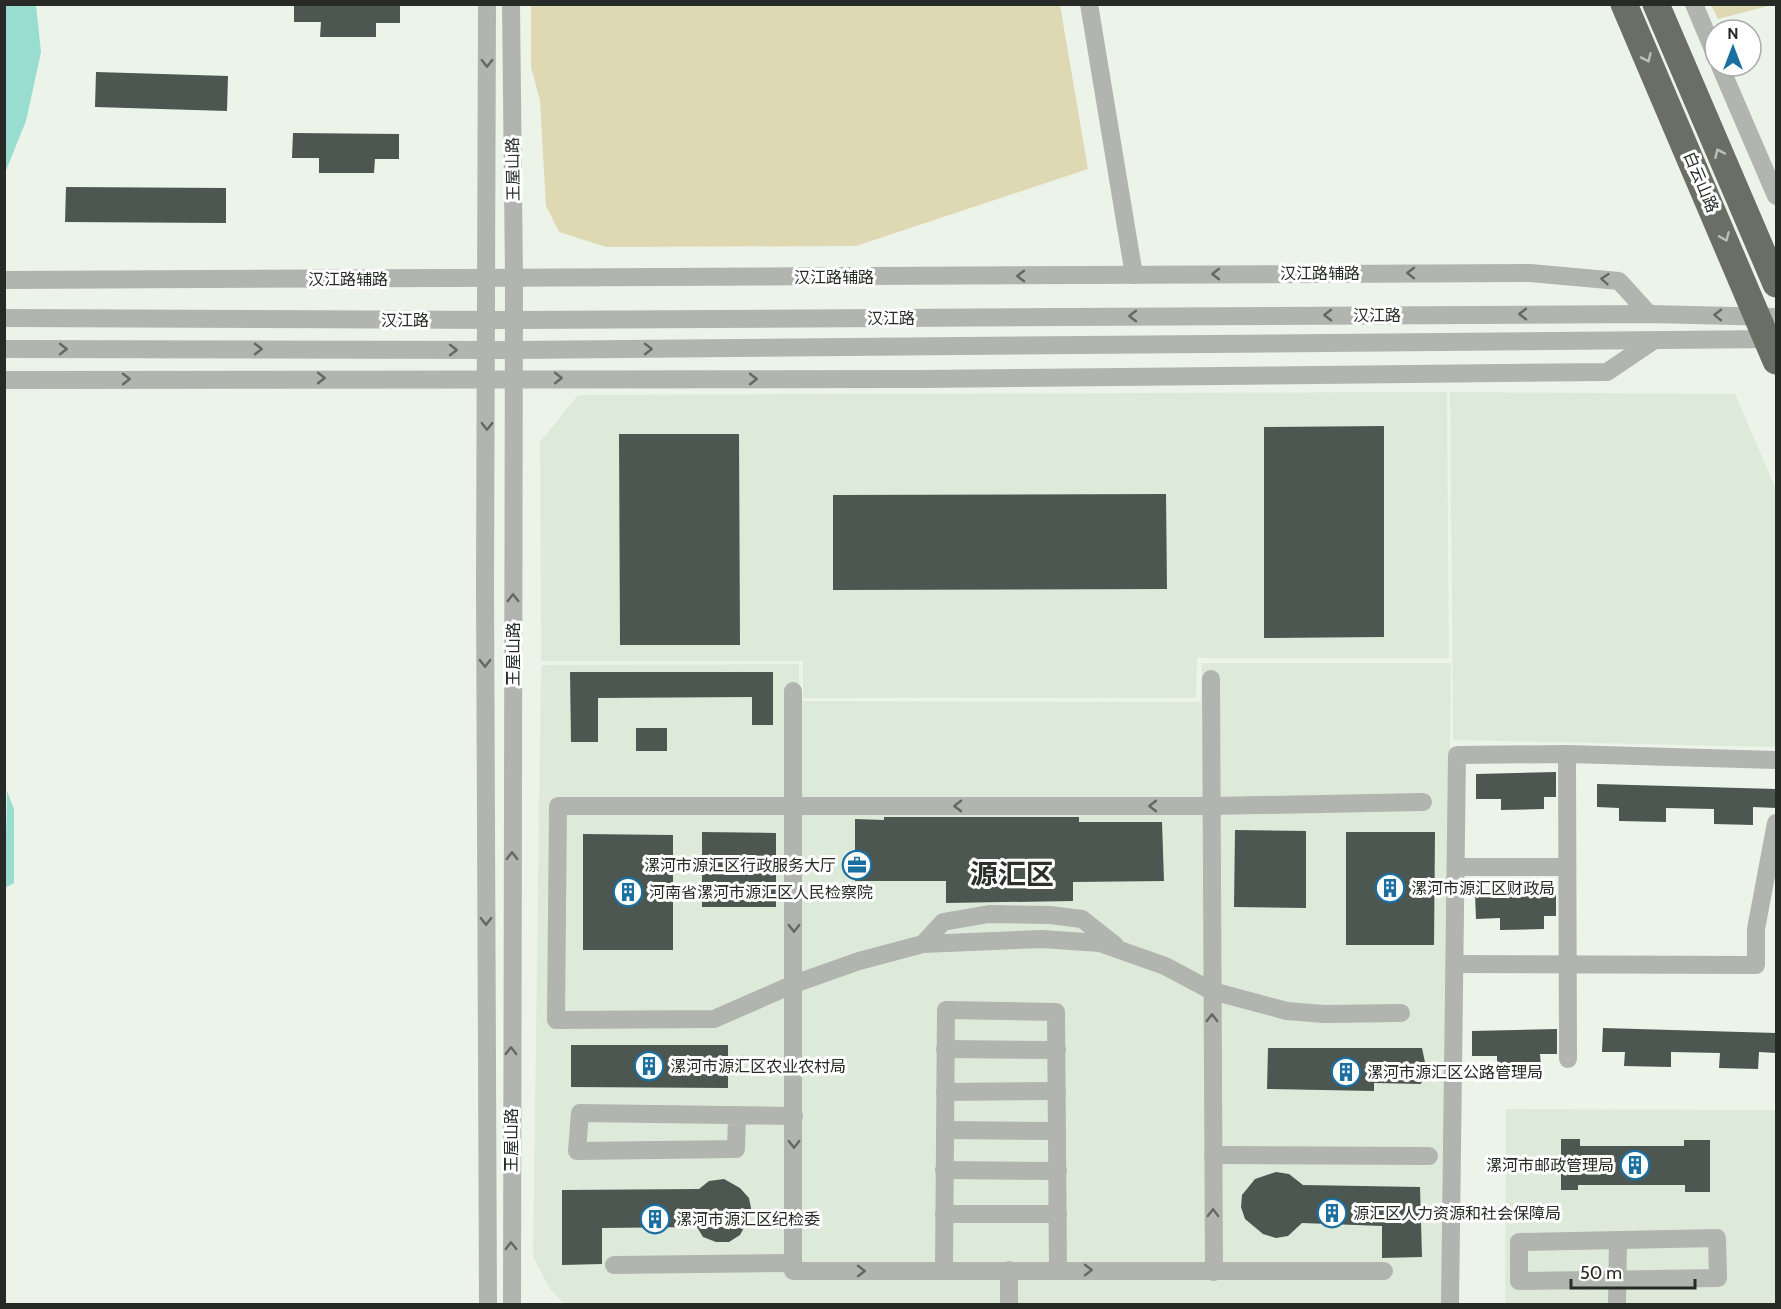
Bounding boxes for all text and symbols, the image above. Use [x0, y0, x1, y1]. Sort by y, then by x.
north arrow [1703, 18, 1763, 78]
text: N [1727, 24, 1739, 43]
one-way arrow [1640, 52, 1652, 63]
one-way arrow [481, 58, 493, 67]
street label: 王屋山路 [503, 137, 523, 201]
street label: 白云山路 [1680, 149, 1722, 215]
one-way arrow [1715, 149, 1727, 160]
one-way arrow [1717, 231, 1729, 242]
street label: 汉江路辅路 [1280, 264, 1360, 283]
one-way arrow [1406, 267, 1415, 279]
street label: 汉江路辅路 [794, 268, 874, 287]
one-way arrow [1211, 268, 1220, 280]
one-way arrow [1016, 269, 1025, 282]
street label: 汉江路辅路 [308, 270, 388, 289]
one-way arrow [1601, 273, 1610, 286]
street label: 汉江路 [1353, 306, 1401, 325]
one-way arrow [1519, 308, 1528, 320]
street label: 汉江路 [867, 309, 915, 328]
one-way arrow [1324, 309, 1333, 321]
one-way arrow [1714, 309, 1723, 321]
one-way arrow [1129, 310, 1138, 322]
street label: 汉江路 [381, 311, 429, 330]
one-way arrow [643, 342, 652, 355]
one-way arrow [58, 343, 67, 355]
one-way arrow [253, 343, 262, 355]
one-way arrow [448, 344, 457, 356]
one-way arrow [316, 372, 325, 384]
one-way arrow [553, 372, 562, 384]
one-way arrow [121, 373, 130, 385]
one-way arrow [748, 373, 757, 385]
one-way arrow [480, 421, 493, 430]
one-way arrow [507, 594, 519, 603]
street label: 王屋山路 [504, 622, 523, 686]
one-way arrow [479, 658, 491, 667]
one-way arrow [954, 800, 963, 812]
one-way arrow [1149, 800, 1158, 812]
office icon: 漯河市源汇区行政服务大厅 [841, 849, 873, 881]
one-way arrow [506, 852, 518, 861]
place label: 漯河市源汇区行政服务大厅 [644, 856, 836, 875]
district label: 源汇区 [970, 857, 1054, 891]
building icon: 漯河市源汇区财政局 [1374, 872, 1406, 904]
building icon: 河南省漯河市源汇区人民检察院 [612, 876, 644, 908]
place label: 漯河市源汇区财政局 [1411, 879, 1555, 898]
place label: 河南省漯河市源汇区人民检察院 [649, 883, 873, 902]
one-way arrow [480, 916, 492, 925]
one-way arrow [788, 923, 800, 932]
one-way arrow [1206, 1014, 1218, 1023]
one-way arrow [505, 1047, 517, 1056]
building icon: 漯河市源汇区农业农村局 [633, 1050, 665, 1082]
building icon: 漯河市源汇区公路管理局 [1330, 1056, 1362, 1088]
place label: 漯河市源汇区农业农村局 [670, 1057, 846, 1076]
place label: 漯河市源汇区公路管理局 [1367, 1063, 1543, 1082]
street label: 王屋山路 [502, 1108, 521, 1172]
one-way arrow [788, 1139, 800, 1148]
building icon: 漯河市邮政管理局 [1619, 1149, 1651, 1181]
place label: 漯河市邮政管理局 [1486, 1156, 1614, 1175]
building icon: 源汇区人力资源和社会保障局 [1316, 1197, 1348, 1229]
building icon: 漯河市源汇区纪检委 [639, 1203, 671, 1235]
place label: 源汇区人力资源和社会保障局 [1353, 1204, 1561, 1223]
one-way arrow [1207, 1209, 1219, 1218]
place label: 漯河市源汇区纪检委 [676, 1210, 820, 1229]
one-way arrow [505, 1242, 517, 1251]
scale bar [1571, 1252, 1696, 1290]
text: 50 m [1580, 1262, 1622, 1284]
one-way arrow [1084, 1264, 1093, 1276]
one-way arrow [856, 1265, 865, 1277]

